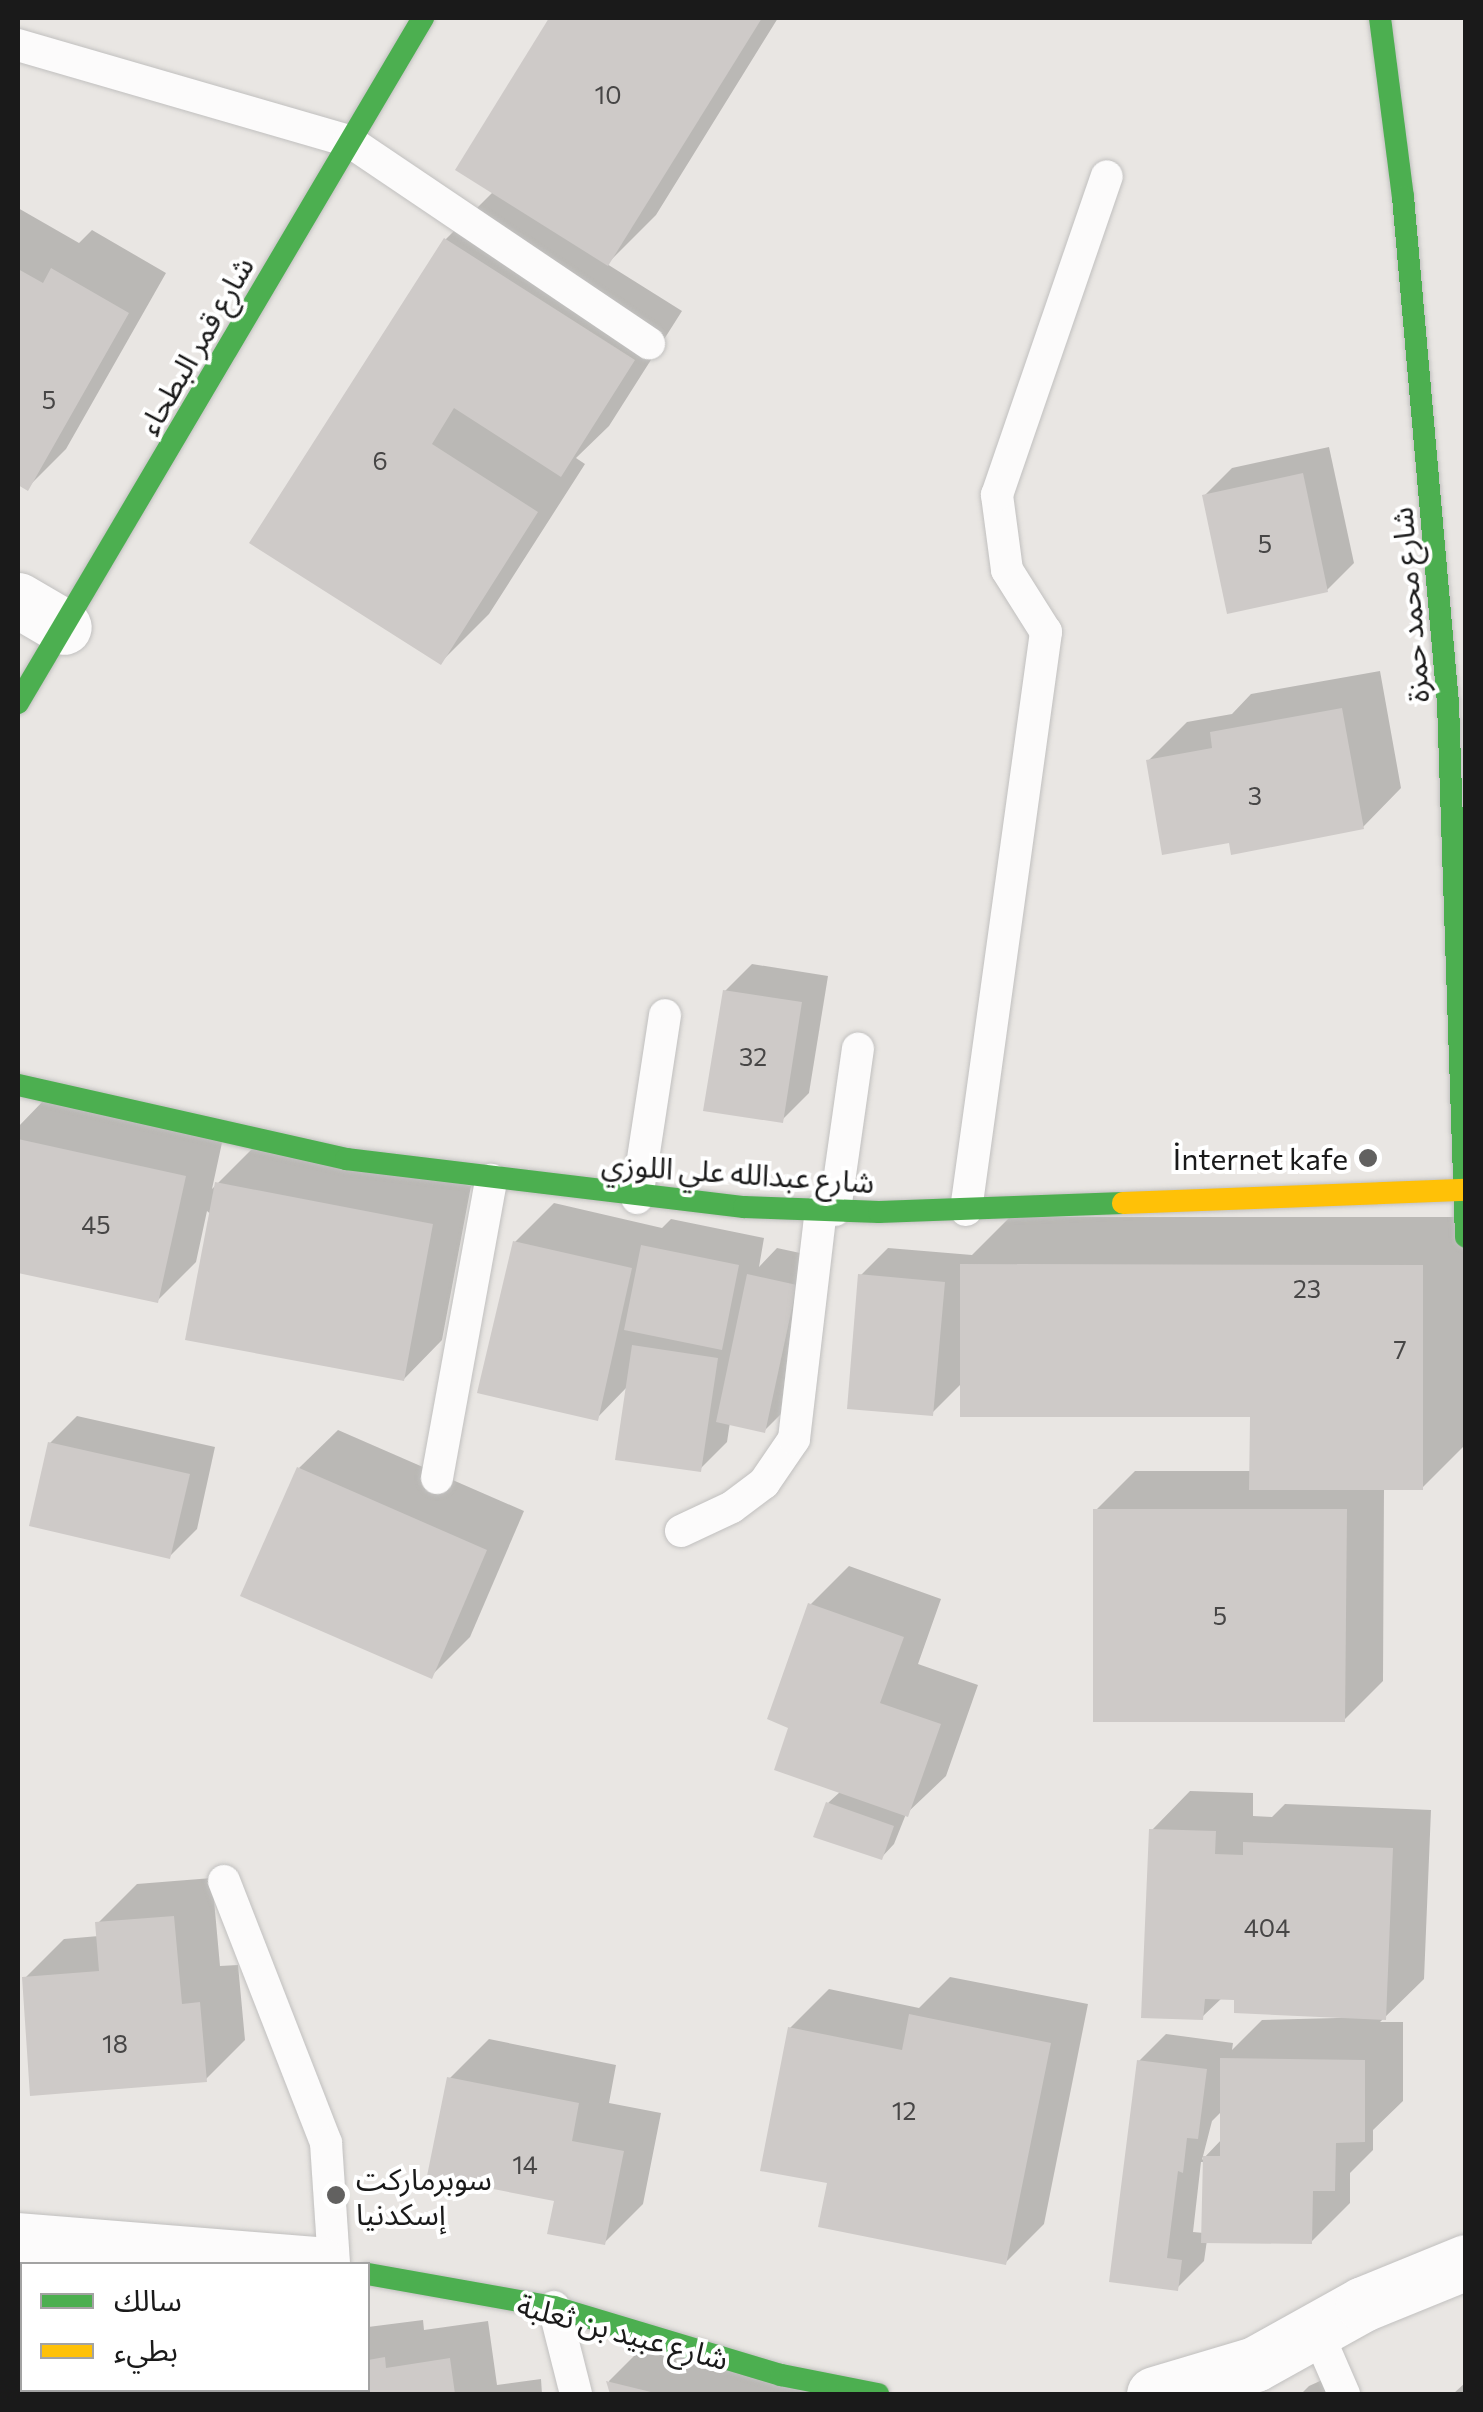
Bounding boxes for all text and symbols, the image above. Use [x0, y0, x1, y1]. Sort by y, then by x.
house number: 10 [595, 79, 621, 109]
street label: شارع قمر البطحاء [130, 250, 260, 440]
house number: 5 [42, 384, 56, 414]
house number: 6 [372, 445, 388, 475]
street label: شارع محمد حمزة [1383, 506, 1435, 704]
house number: 5 [1258, 528, 1272, 558]
house number: 3 [1248, 780, 1262, 810]
house number: 32 [739, 1041, 767, 1071]
place label: İnternet kafe [1173, 1140, 1348, 1176]
street label: شارع عبدالله علي اللوزي [600, 1144, 876, 1200]
marker: İnternet kafe [1357, 1147, 1379, 1169]
house number: 45 [81, 1209, 111, 1239]
house number: 23 [1293, 1273, 1321, 1303]
house number: 7 [1393, 1334, 1407, 1364]
house number: 5 [1213, 1600, 1227, 1630]
house number: 404 [1244, 1912, 1290, 1942]
house number: 18 [102, 2028, 128, 2058]
house number: 12 [892, 2095, 916, 2125]
house number: 14 [512, 2149, 538, 2179]
place label: سوبرماركت إسكدنيا [356, 2160, 492, 2230]
marker: سوبرماركت إسكدنيا [325, 2184, 347, 2206]
legend [20, 2262, 370, 2392]
text: سالك [114, 2280, 182, 2317]
street label: شارع عبيد بن ثعلبة [514, 2286, 732, 2376]
text: بطيء [114, 2330, 178, 2367]

